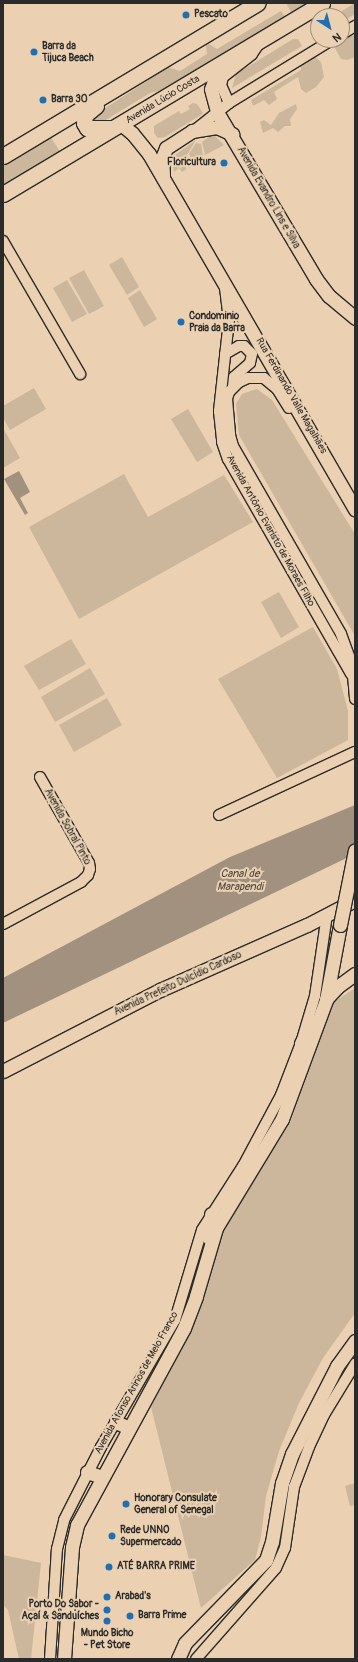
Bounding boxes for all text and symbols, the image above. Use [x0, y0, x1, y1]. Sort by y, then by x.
north arrow [310, 8, 350, 48]
place label: Pescato [194, 9, 228, 21]
marker: Pescato [181, 10, 191, 20]
text: N [330, 30, 344, 45]
place label: Barra da Tijuca Beach [42, 40, 94, 64]
marker: Barra da Tijuca Beach [29, 47, 39, 57]
street label: Avenida Lúcio Costa [124, 73, 202, 127]
place label: Barra 30 [51, 94, 88, 106]
marker: Barra 30 [38, 95, 48, 105]
street label: Avenida Evandro Lins e Silva [234, 145, 302, 251]
place label: Floricultura [167, 157, 216, 169]
marker: Floricultura [219, 158, 229, 168]
place label: Condominio Praia da Barra [189, 310, 245, 334]
marker: Condominio Praia da Barra [176, 317, 186, 327]
street label: Rua Ferdinando Valle Magalhães [253, 336, 329, 456]
street label: Avenida Antônio Evaristo de Moraes Filho [223, 453, 317, 609]
street label: Avenida Sobral Pinto [41, 787, 93, 867]
water label: Canal de Marapendi [217, 868, 263, 894]
street label: Avenida Prefeito Dulcídio Cardoso [112, 949, 244, 1019]
street label: Avenida Afonso Arinos de Melo Franco [93, 1310, 181, 1456]
place label: Honorary Consulate General of Senegal [134, 1492, 217, 1516]
marker: Honorary Consulate General of Senegal [121, 1499, 131, 1509]
place label: Rede UNNO Supermercado [120, 1524, 181, 1548]
marker: Rede UNNO Supermercado [107, 1531, 117, 1541]
place label: ATÉ BARRA PRIME [117, 1561, 195, 1573]
marker: ATÉ BARRA PRIME [104, 1562, 114, 1572]
place label: Arabad's [115, 1591, 151, 1603]
marker: Arabad's [102, 1592, 112, 1602]
place label: Porto Do Sabor - Açaí & Sanduíches [22, 1598, 99, 1622]
marker: Porto Do Sabor - Açaí & Sanduíches [102, 1605, 112, 1615]
place label: Barra Prime [138, 1610, 187, 1622]
marker: Barra Prime [125, 1611, 135, 1621]
marker: Mundo Bicho - Pet Store [102, 1616, 112, 1626]
place label: Mundo Bicho - Pet Store [81, 1627, 133, 1650]

